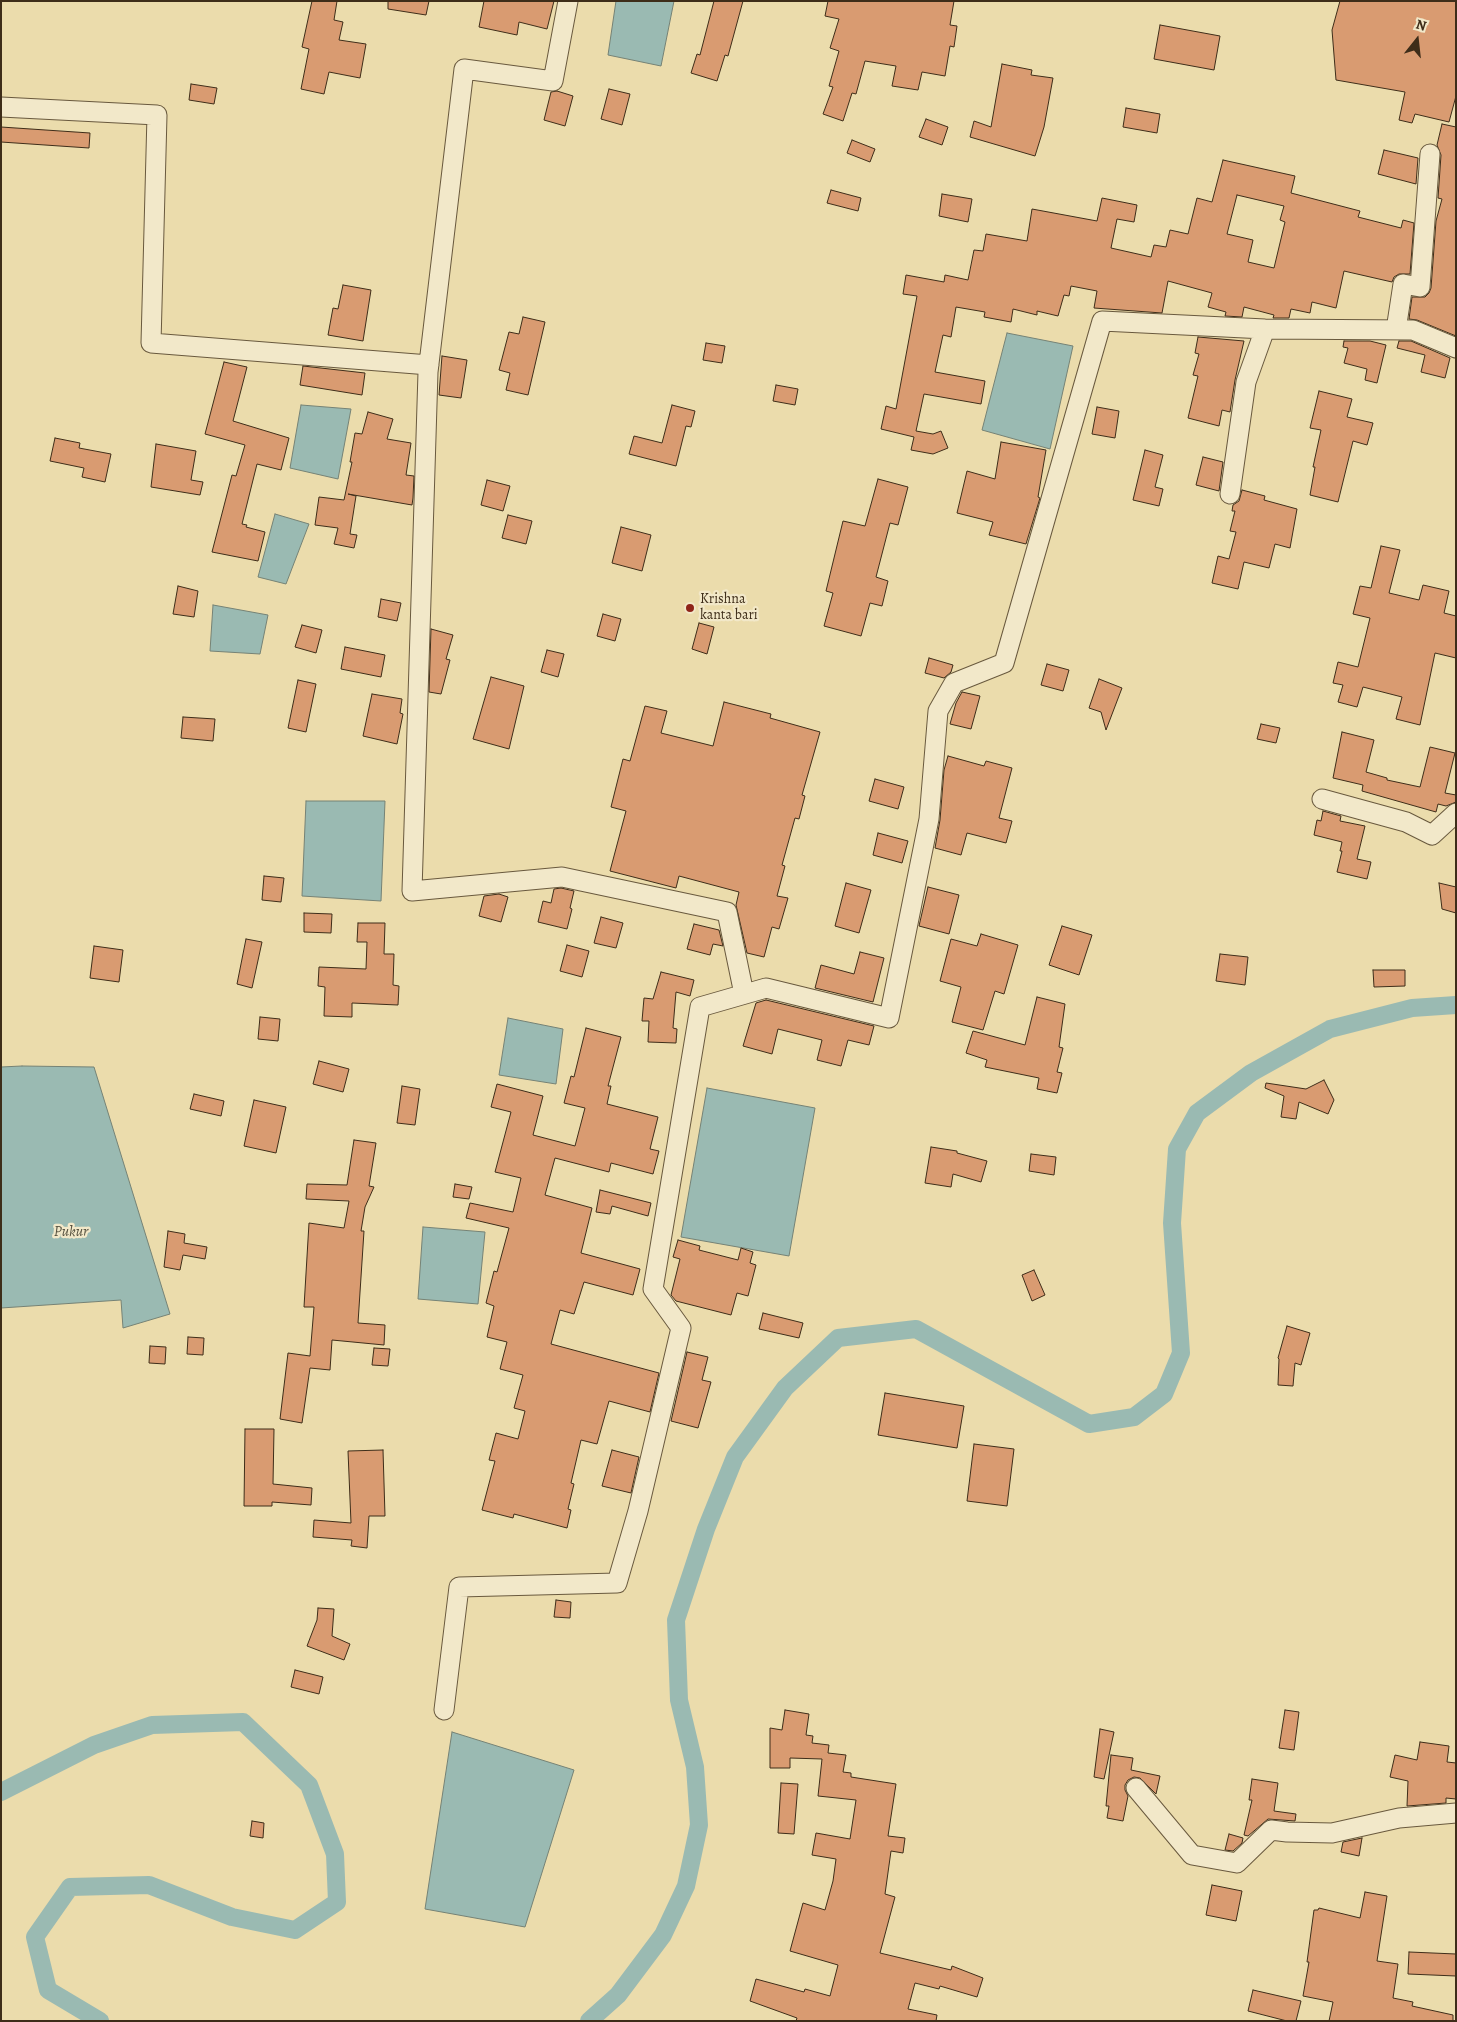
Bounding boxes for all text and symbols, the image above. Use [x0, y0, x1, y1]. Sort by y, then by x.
north arrow [1392, 15, 1442, 65]
text: N [1414, 15, 1429, 36]
place label: Krishna kanta bari [700, 592, 758, 624]
marker: Krishna kanta bari [684, 602, 696, 614]
water label: Pukur [54, 1223, 88, 1241]

